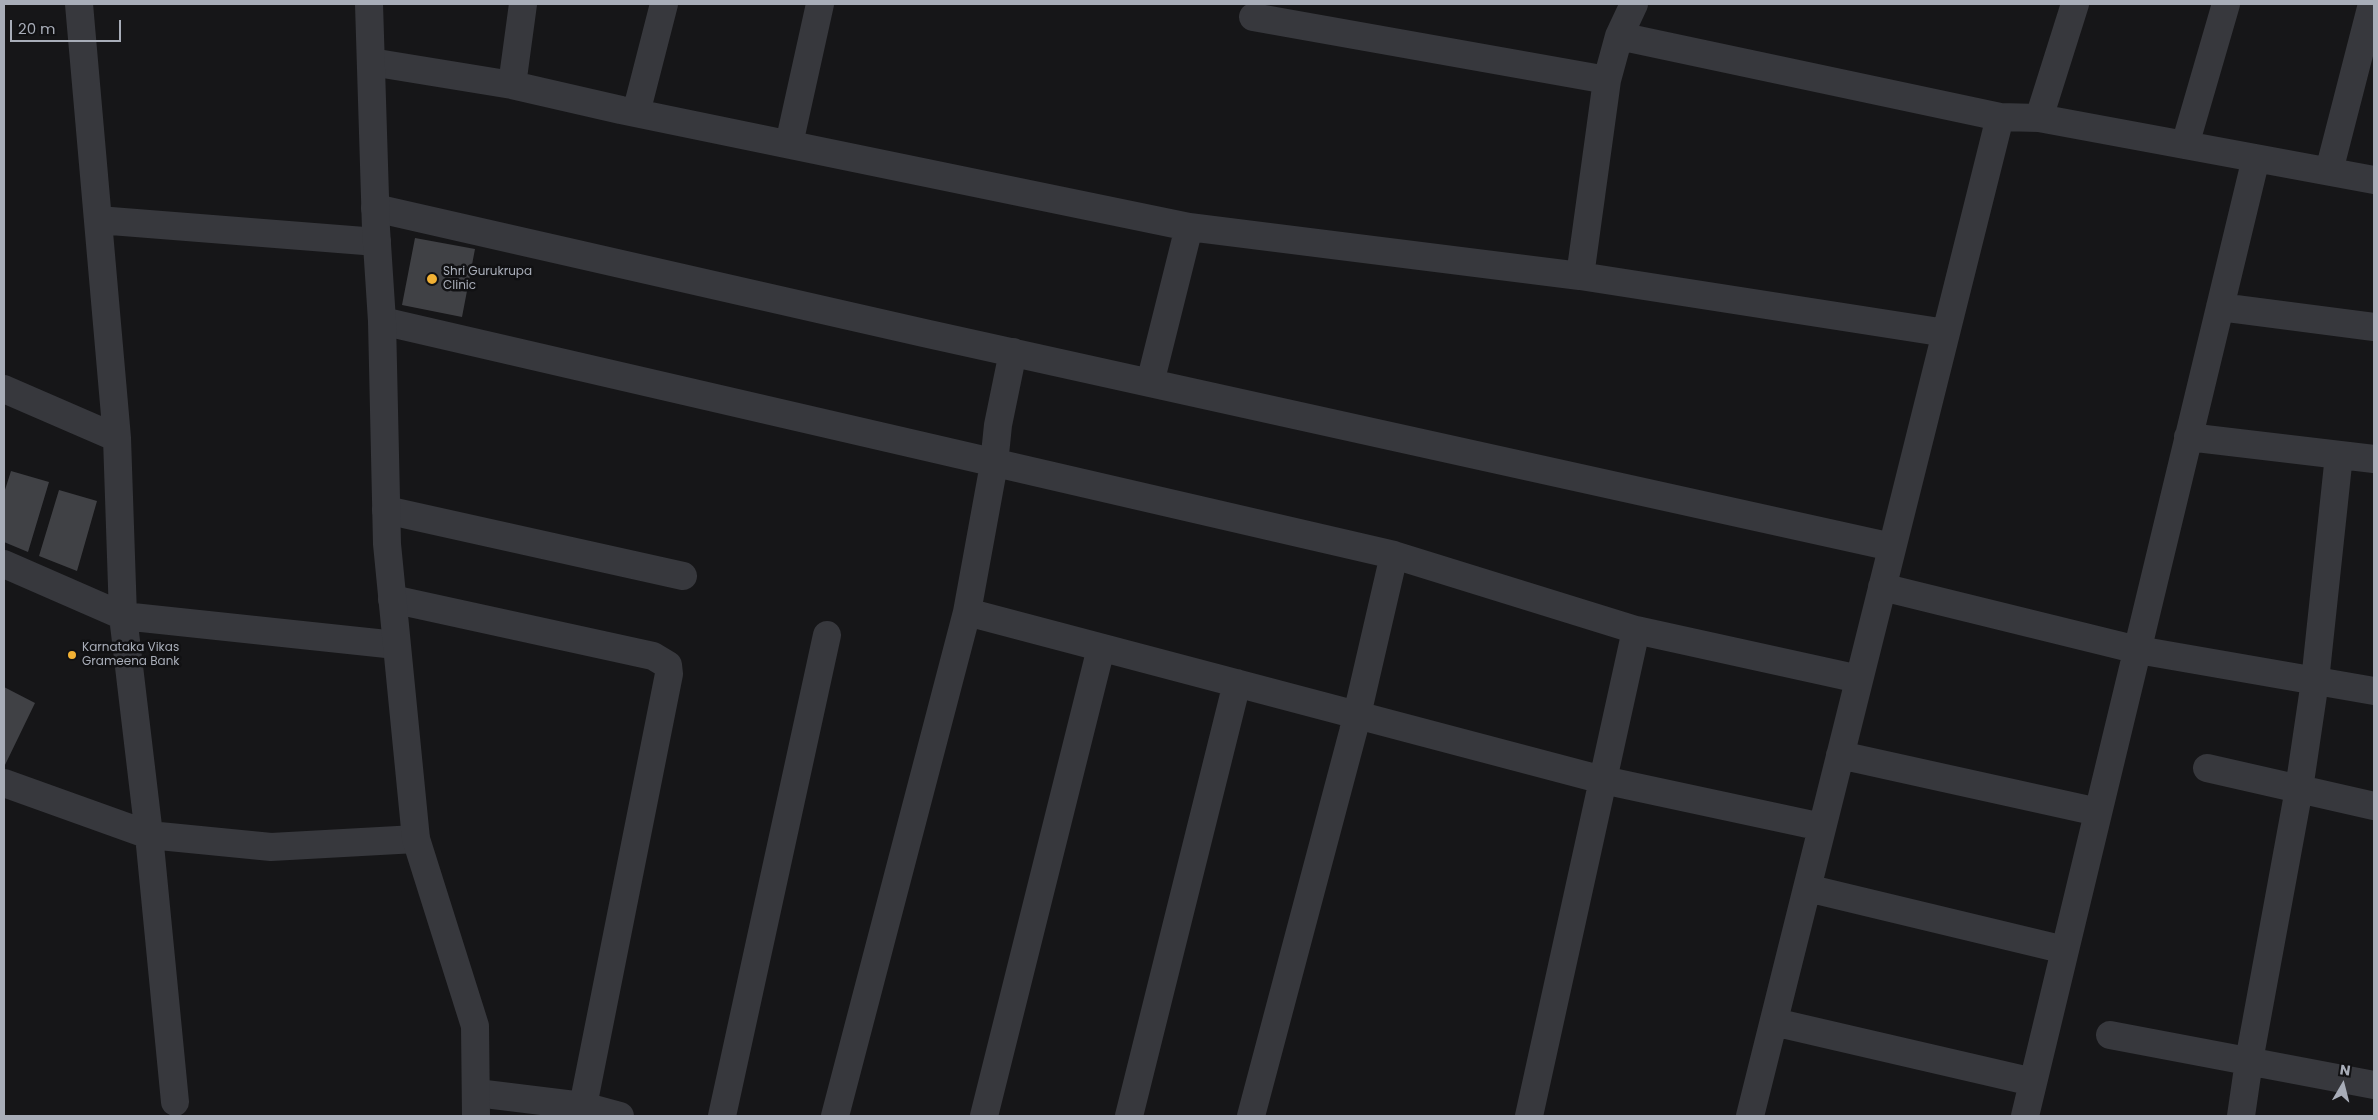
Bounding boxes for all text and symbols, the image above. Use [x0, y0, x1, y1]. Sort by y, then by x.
scale bar [12, 10, 124, 42]
text: 20 m [18, 18, 56, 39]
place label: Shri Gurukrupa Clinic [443, 265, 532, 293]
marker: Shri Gurukrupa Clinic [425, 272, 439, 286]
place label: Karnataka Vikas Grameena Bank [82, 641, 179, 669]
marker: Karnataka Vikas Grameena Bank [66, 649, 78, 661]
north arrow [2318, 1060, 2368, 1110]
text: N [2338, 1060, 2352, 1081]

